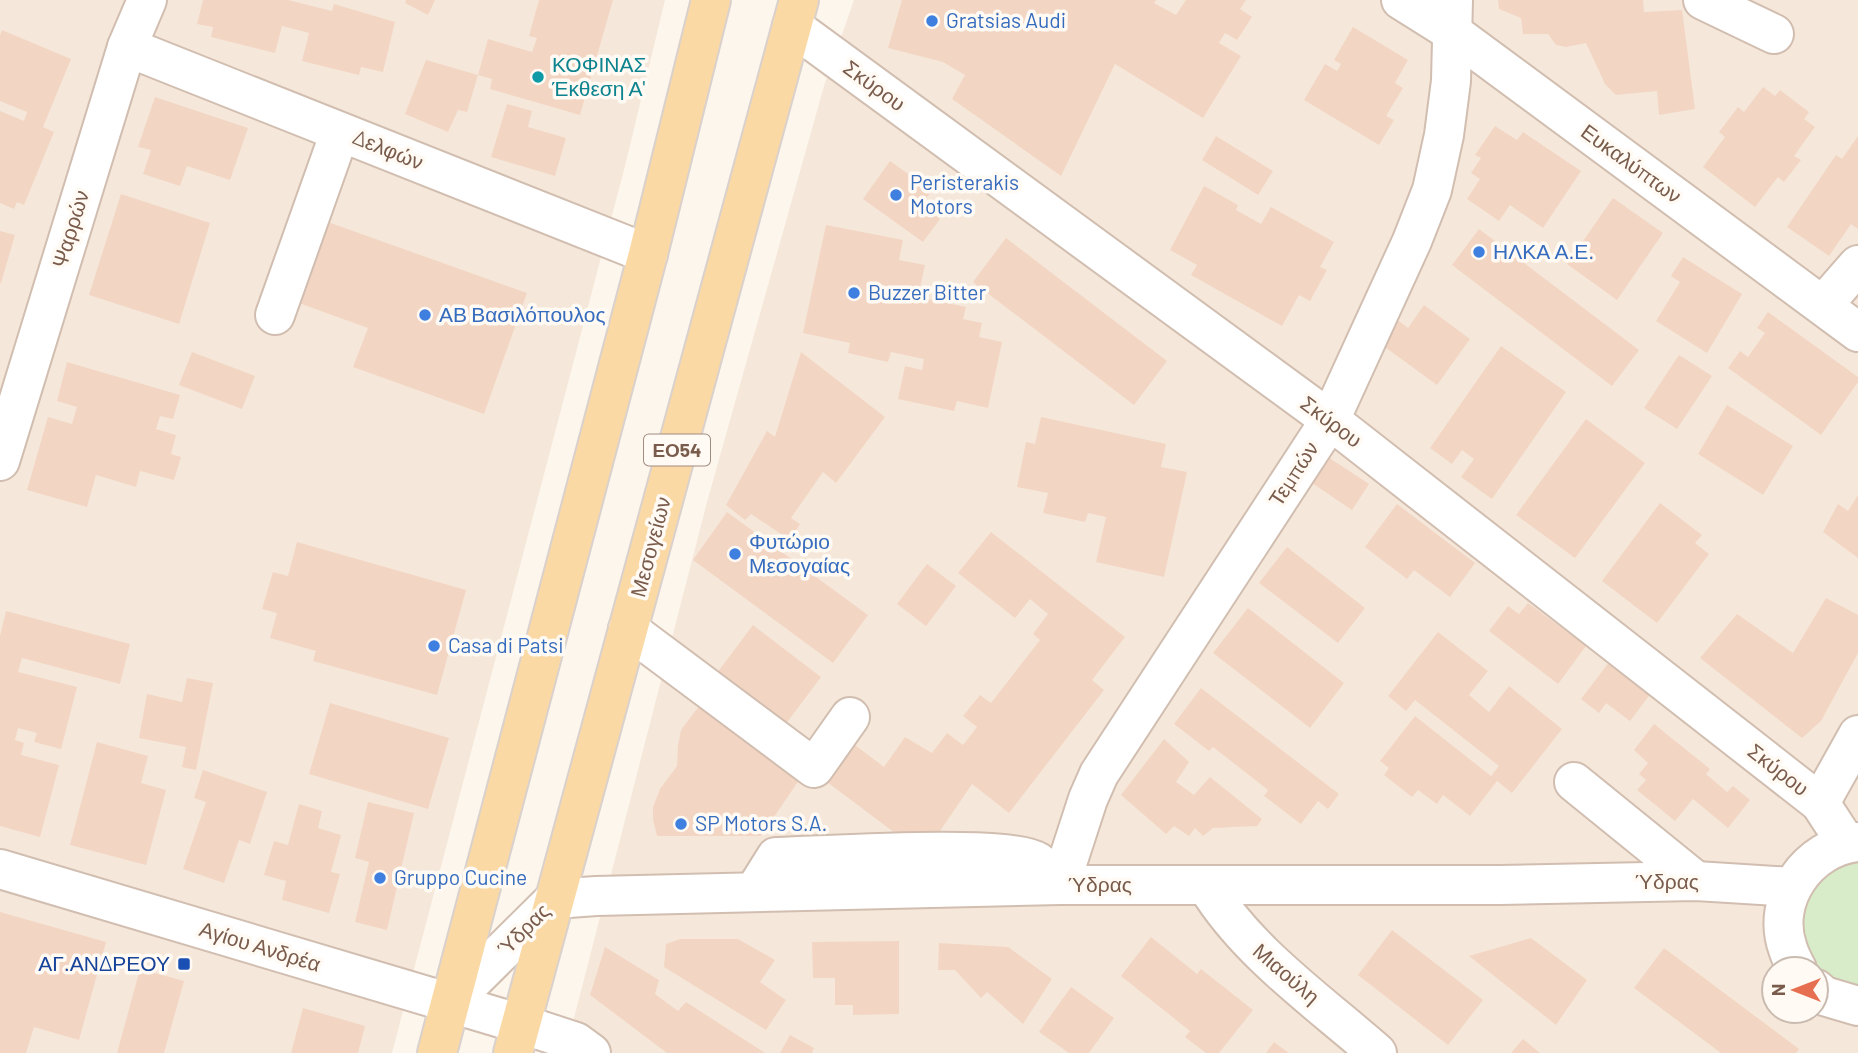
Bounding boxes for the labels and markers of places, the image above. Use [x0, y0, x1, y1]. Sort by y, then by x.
place label: Gratsias Audi [946, 7, 1066, 32]
marker: Gratsias Audi [924, 13, 940, 29]
place label: ΚΟΦΙΝΑΣ Έκθεση Α' [551, 51, 646, 100]
marker: ΚΟΦΙΝΑΣ Έκθεση Α' [530, 69, 546, 85]
place label: Peristerakis Motors [910, 169, 1019, 218]
marker: Peristerakis Motors [888, 187, 904, 203]
place label: ΗΛΚΑ Α.Ε. [1493, 238, 1594, 263]
marker: ΗΛΚΑ Α.Ε. [1471, 244, 1487, 260]
place label: Buzzer Bitter [868, 279, 987, 304]
marker: Buzzer Bitter [846, 285, 862, 301]
place label: ΑΒ Βασιλόπουλος [439, 301, 606, 326]
marker: ΑΒ Βασιλόπουλος [417, 307, 433, 323]
place label: Φυτώριο Μεσογαίας [749, 528, 850, 577]
marker: Φυτώριο Μεσογαίας [727, 546, 743, 562]
place label: Casa di Patsi [448, 632, 564, 657]
marker: Casa di Patsi [426, 638, 442, 654]
place label: SP Motors S.A. [695, 810, 827, 835]
marker: SP Motors S.A. [673, 816, 689, 832]
place label: Gruppo Cucine [394, 864, 527, 889]
marker: Gruppo Cucine [372, 870, 388, 886]
place label: ΑΓ.ΑΝΔΡΕΟΥ [38, 950, 170, 975]
marker: ΑΓ.ΑΝΔΡΕΟΥ [176, 956, 192, 972]

